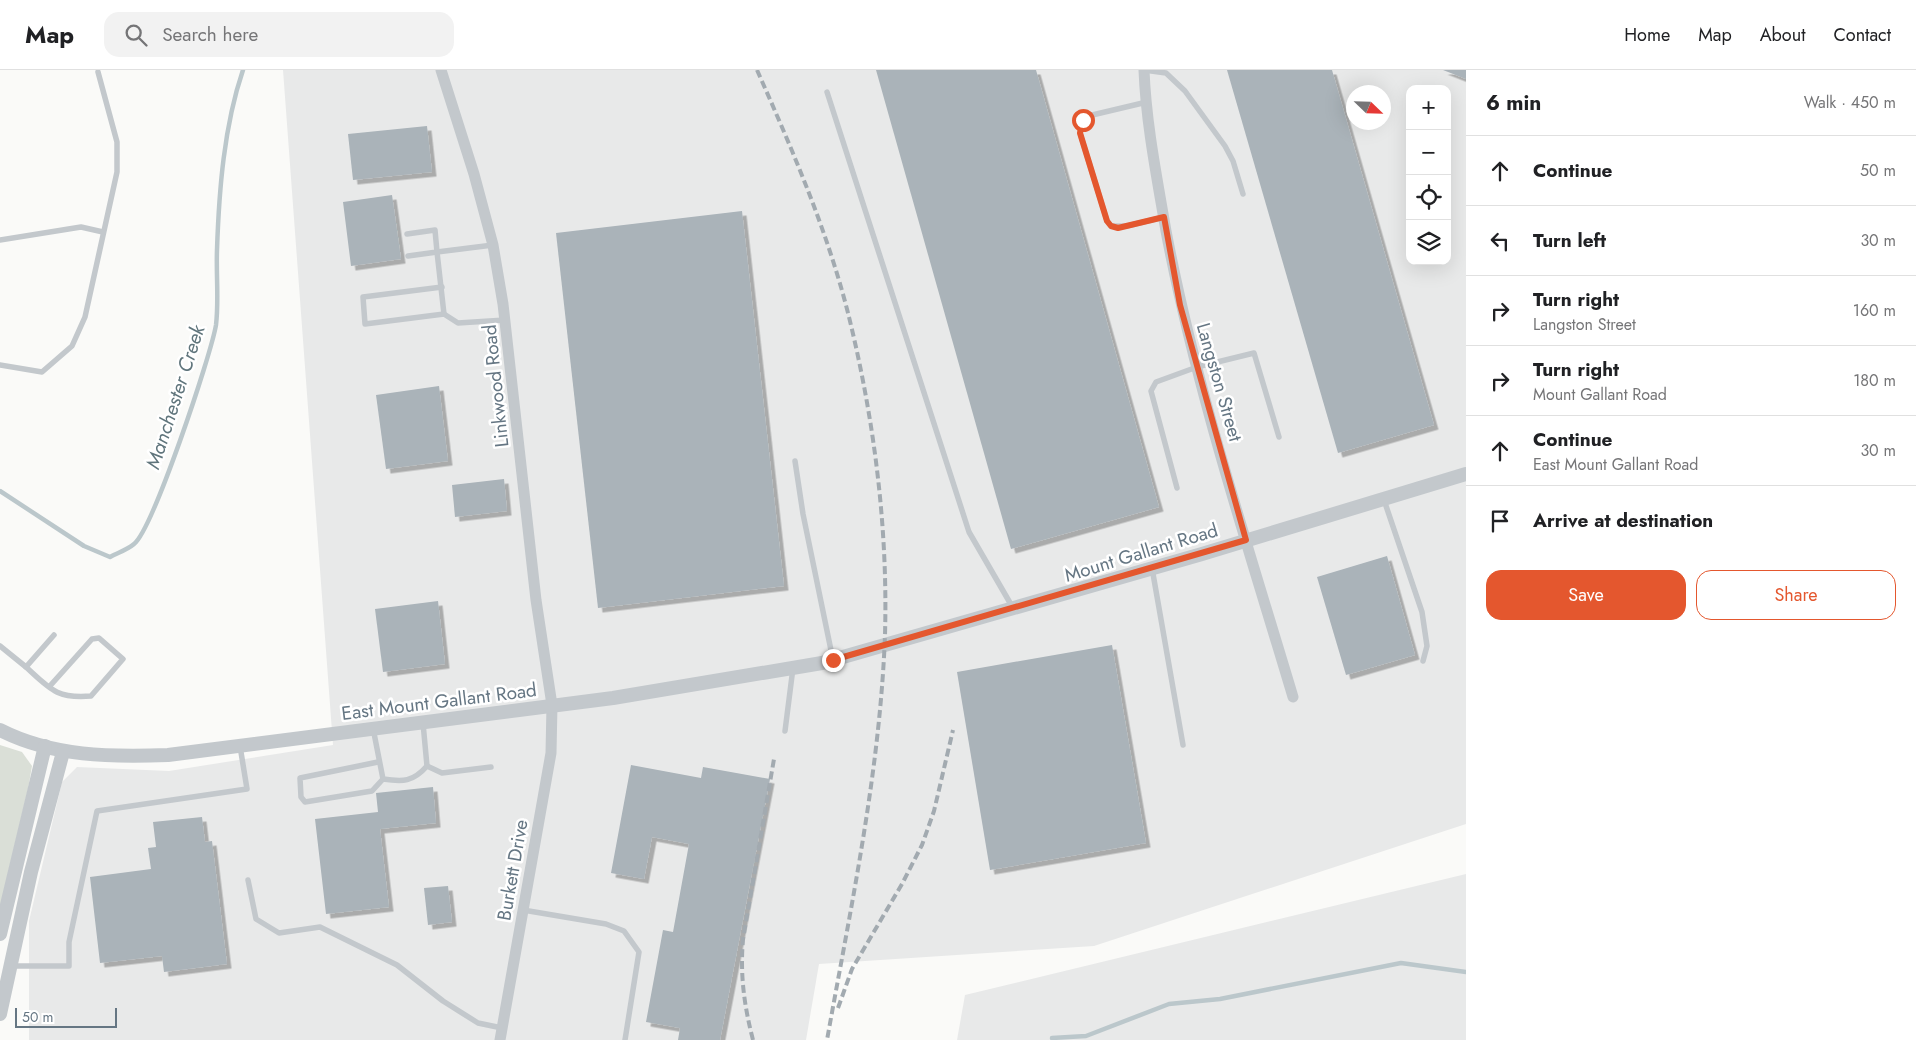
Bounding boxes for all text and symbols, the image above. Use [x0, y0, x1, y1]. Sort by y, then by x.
search box [104, 12, 454, 57]
text: Map [25, 17, 74, 52]
icon: search [122, 21, 150, 49]
text: Search here [162, 21, 258, 48]
text: Home [1624, 22, 1670, 48]
text: Map [1698, 22, 1732, 48]
text: About [1760, 22, 1805, 48]
text: Contact [1833, 22, 1891, 48]
north arrow [1346, 85, 1391, 130]
map controls [1406, 85, 1451, 265]
button: + [1406, 85, 1451, 130]
text: 6 min [1486, 88, 1541, 118]
text: Walk · 450 m [1804, 91, 1896, 114]
route start [1072, 109, 1095, 132]
button: − [1406, 130, 1451, 175]
icon: ahead [1486, 157, 1514, 185]
text: Continue [1533, 157, 1612, 184]
text: 50 m [1860, 159, 1896, 182]
button: locate [1406, 175, 1451, 220]
button: layers [1406, 220, 1451, 265]
icon: left [1486, 227, 1514, 255]
text: Turn left [1533, 227, 1606, 254]
text: 30 m [1860, 229, 1896, 252]
text: Turn right [1533, 286, 1619, 313]
icon: right [1486, 297, 1514, 325]
text: 160 m [1853, 299, 1896, 322]
text: Langston Street [1533, 313, 1636, 336]
water label: Manchester Creek [139, 320, 213, 473]
street label: Langston Street [1190, 320, 1249, 445]
street label: Linkwood Road [476, 323, 515, 449]
text: Turn right [1533, 356, 1619, 383]
icon: right [1486, 367, 1514, 395]
text: 180 m [1853, 369, 1896, 392]
text: Mount Gallant Road [1533, 383, 1667, 406]
text: Continue [1533, 426, 1612, 453]
icon: ahead [1486, 437, 1514, 465]
text: 30 m [1860, 439, 1896, 462]
text: East Mount Gallant Road [1533, 453, 1698, 476]
icon: arrive [1486, 507, 1514, 535]
text: Arrive at destination [1533, 507, 1713, 534]
street label: Mount Gallant Road [1061, 516, 1221, 589]
button: Save [1486, 570, 1686, 620]
button: Share [1696, 570, 1896, 620]
route end [822, 649, 845, 672]
street label: East Mount Gallant Road [340, 676, 538, 727]
street label: Burkett Drive [490, 817, 535, 923]
scale bar [15, 1005, 118, 1028]
text: 50 m [22, 1007, 53, 1027]

